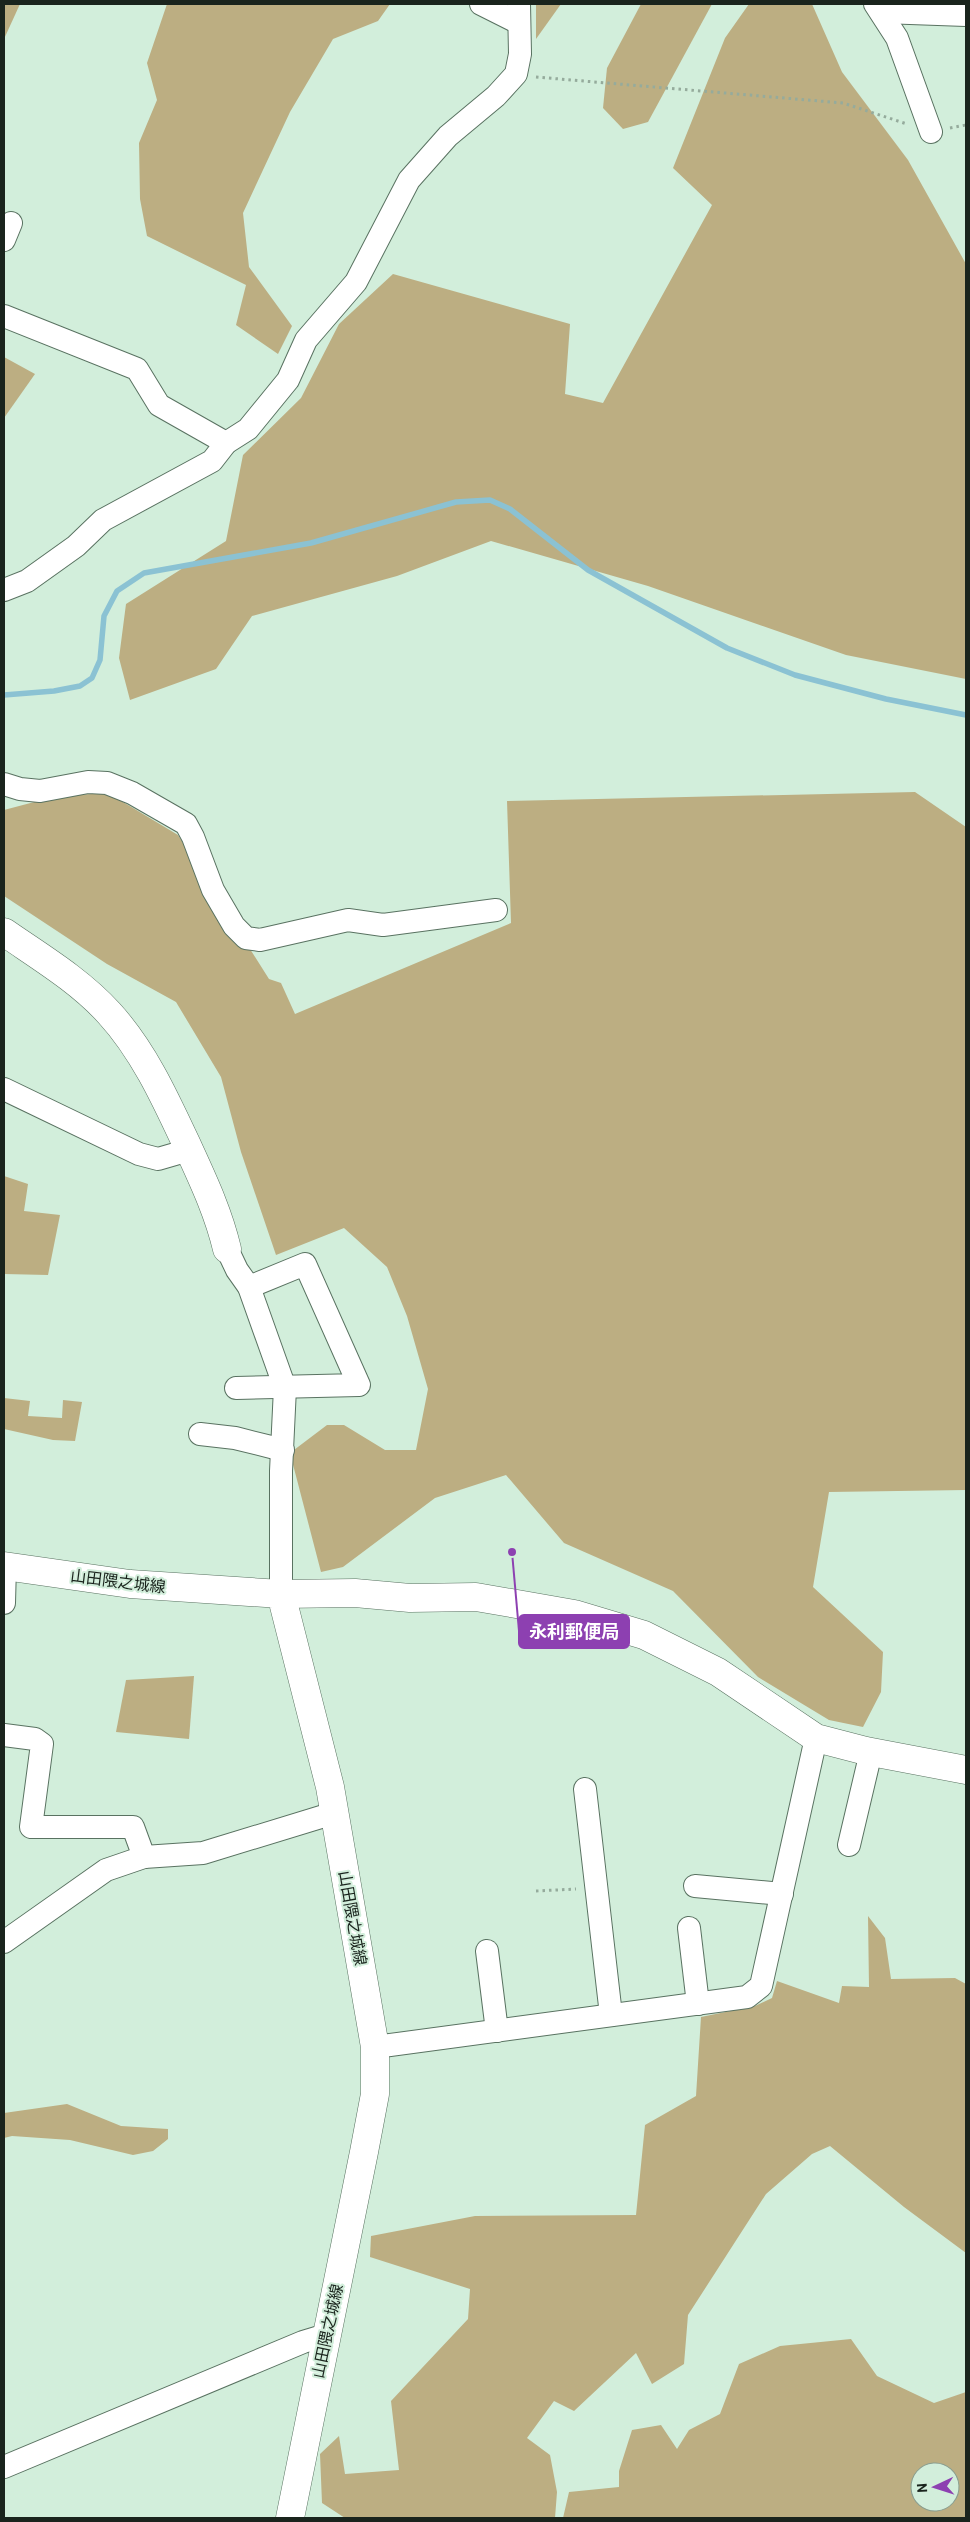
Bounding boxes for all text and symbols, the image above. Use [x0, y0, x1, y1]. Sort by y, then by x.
street label: 山田隈之城線 [69, 1565, 167, 1596]
callout: 永利郵便局 [519, 1615, 629, 1648]
text: 永利郵便局 [529, 1620, 619, 1642]
street label: 山田隈之城線 [336, 1869, 371, 1967]
street label: 山田隈之城線 [307, 2282, 346, 2380]
north arrow [910, 2462, 960, 2512]
text: N [913, 2483, 930, 2493]

